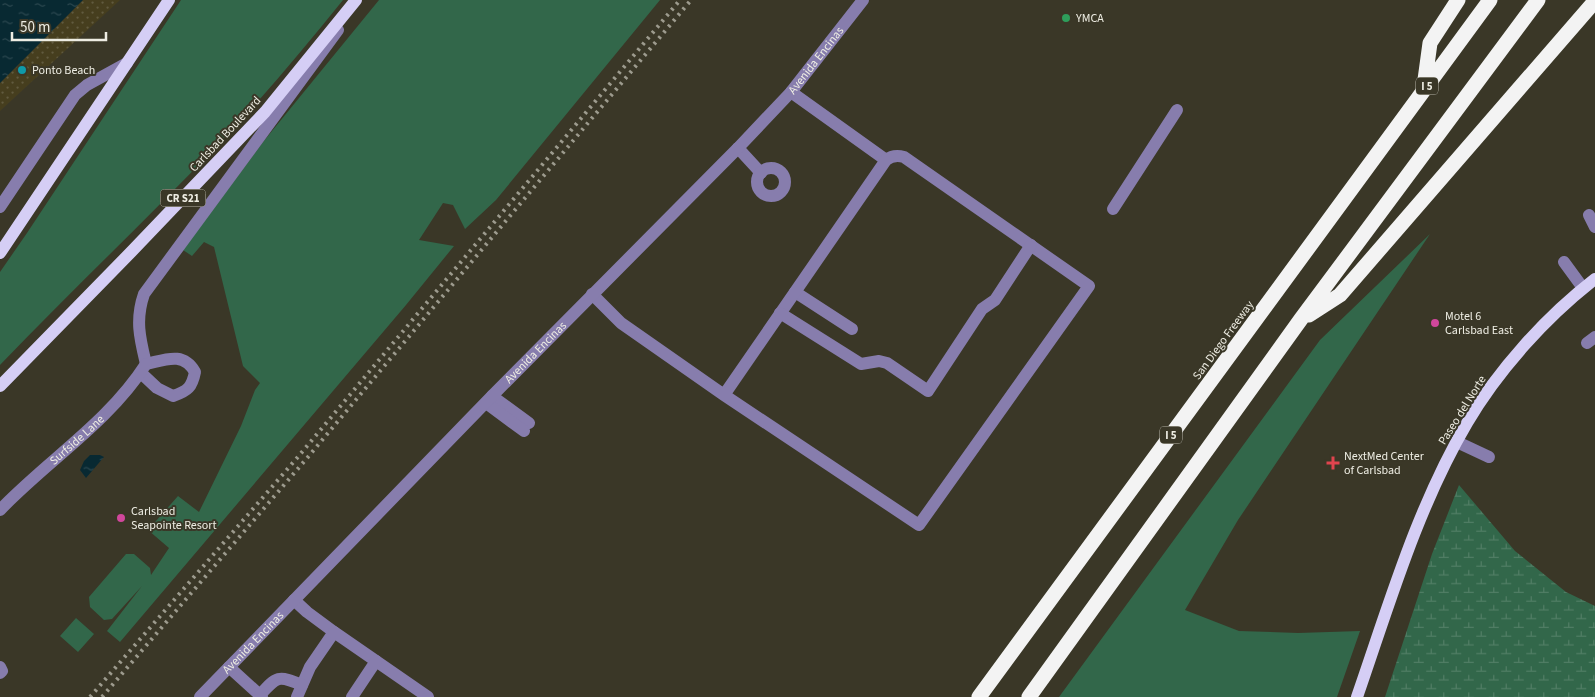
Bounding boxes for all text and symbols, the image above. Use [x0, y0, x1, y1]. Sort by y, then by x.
scale bar [12, 10, 106, 42]
place label: YMCA [1075, 10, 1104, 27]
marker: YMCA [1060, 12, 1072, 24]
text: 50 m [20, 17, 50, 38]
street label: Avenida Encinas [784, 23, 848, 98]
place label: Ponto Beach [32, 62, 95, 79]
marker: Ponto Beach [16, 64, 28, 76]
road number: I 5 [1416, 78, 1438, 94]
street label: Carlsbad Boulevard [186, 93, 265, 176]
road number: CR S21 [160, 190, 206, 207]
street label: San Diego Freeway [1189, 297, 1258, 383]
place label: Motel 6 Carlsbad East [1445, 308, 1513, 339]
marker: Motel 6 Carlsbad East [1429, 317, 1441, 329]
street label: Avenida Encinas [501, 318, 571, 388]
street label: Paseo del Norte [1434, 372, 1490, 448]
street label: Surfside Lane [46, 411, 108, 469]
road number: I 5 [1160, 426, 1182, 444]
place label: NextMed Center of Carlsbad [1344, 448, 1425, 479]
marker: NextMed Center of Carlsbad [1326, 456, 1340, 470]
place label: Carlsbad Seapointe Resort [131, 503, 217, 534]
marker: Carlsbad Seapointe Resort [115, 512, 127, 524]
street label: Avenida Encinas [219, 608, 288, 678]

